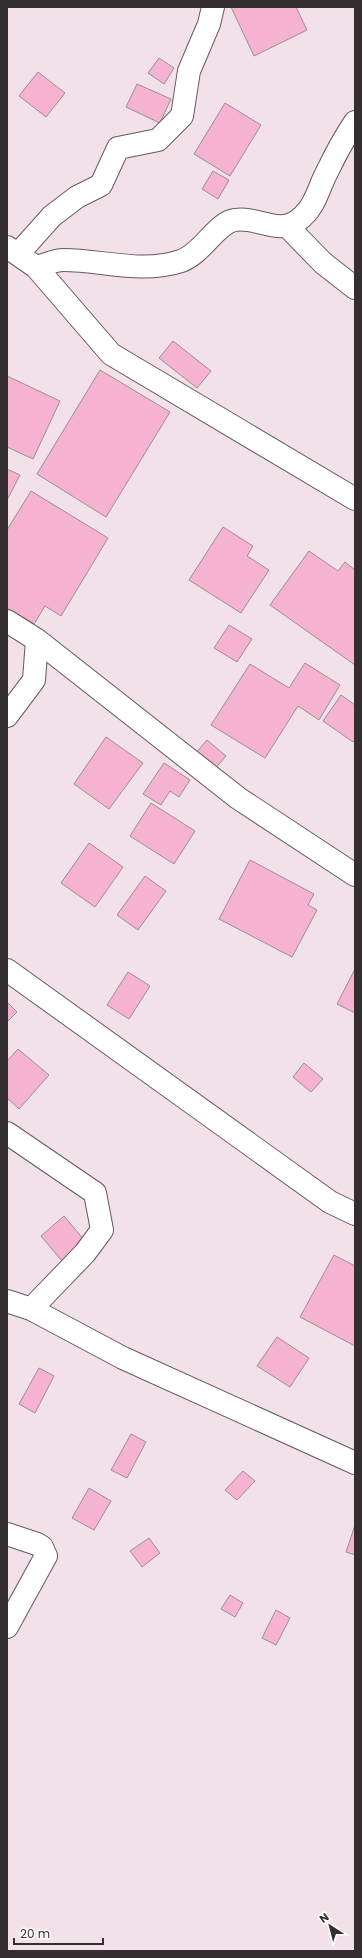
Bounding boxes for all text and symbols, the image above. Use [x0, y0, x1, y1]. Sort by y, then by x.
north arrow [310, 1906, 350, 1946]
text: N [316, 1909, 332, 1927]
scale bar [14, 1920, 103, 1946]
text: 20 m [20, 1925, 50, 1942]

